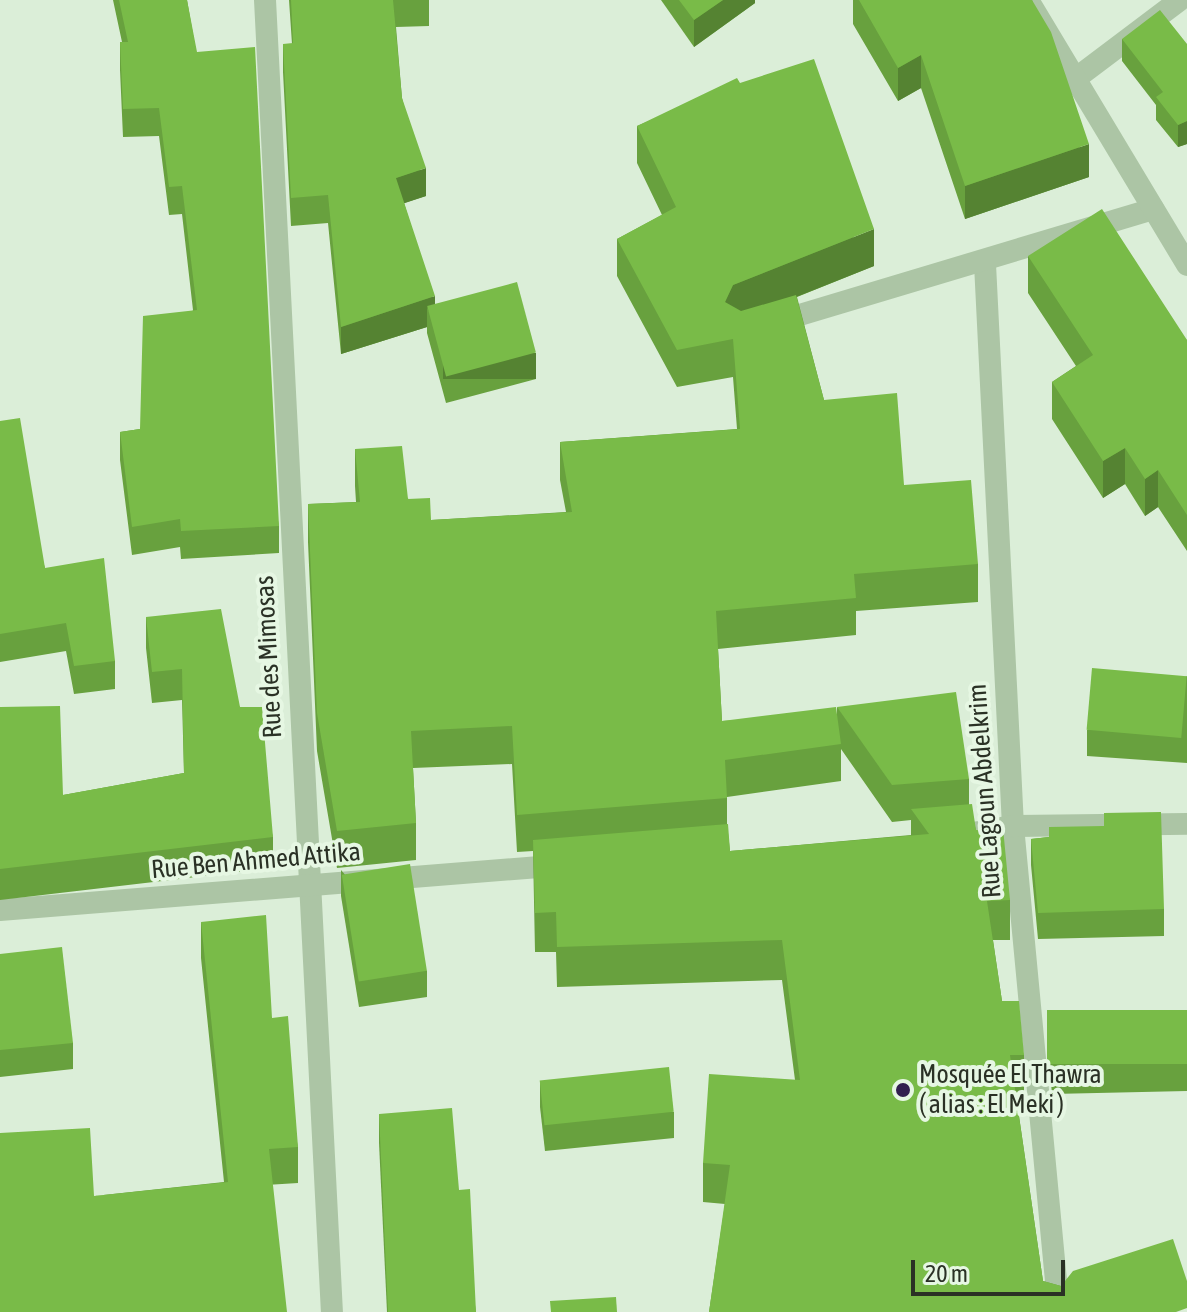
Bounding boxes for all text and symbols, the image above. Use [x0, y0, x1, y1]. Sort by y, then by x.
street label: Rue des Mimosas [249, 575, 289, 739]
street label: Rue Lagoun Abdelkrim [962, 683, 1008, 899]
street label: Rue Ben Ahmed Attika [150, 836, 362, 886]
place label: Mosquée El Thawra ( alias : El Meki ) [919, 1059, 1102, 1120]
marker: Mosquée El Thawra ( alias : El Meki ) [894, 1081, 912, 1099]
scale bar [915, 1244, 1069, 1294]
text: 20 m [925, 1260, 968, 1287]

